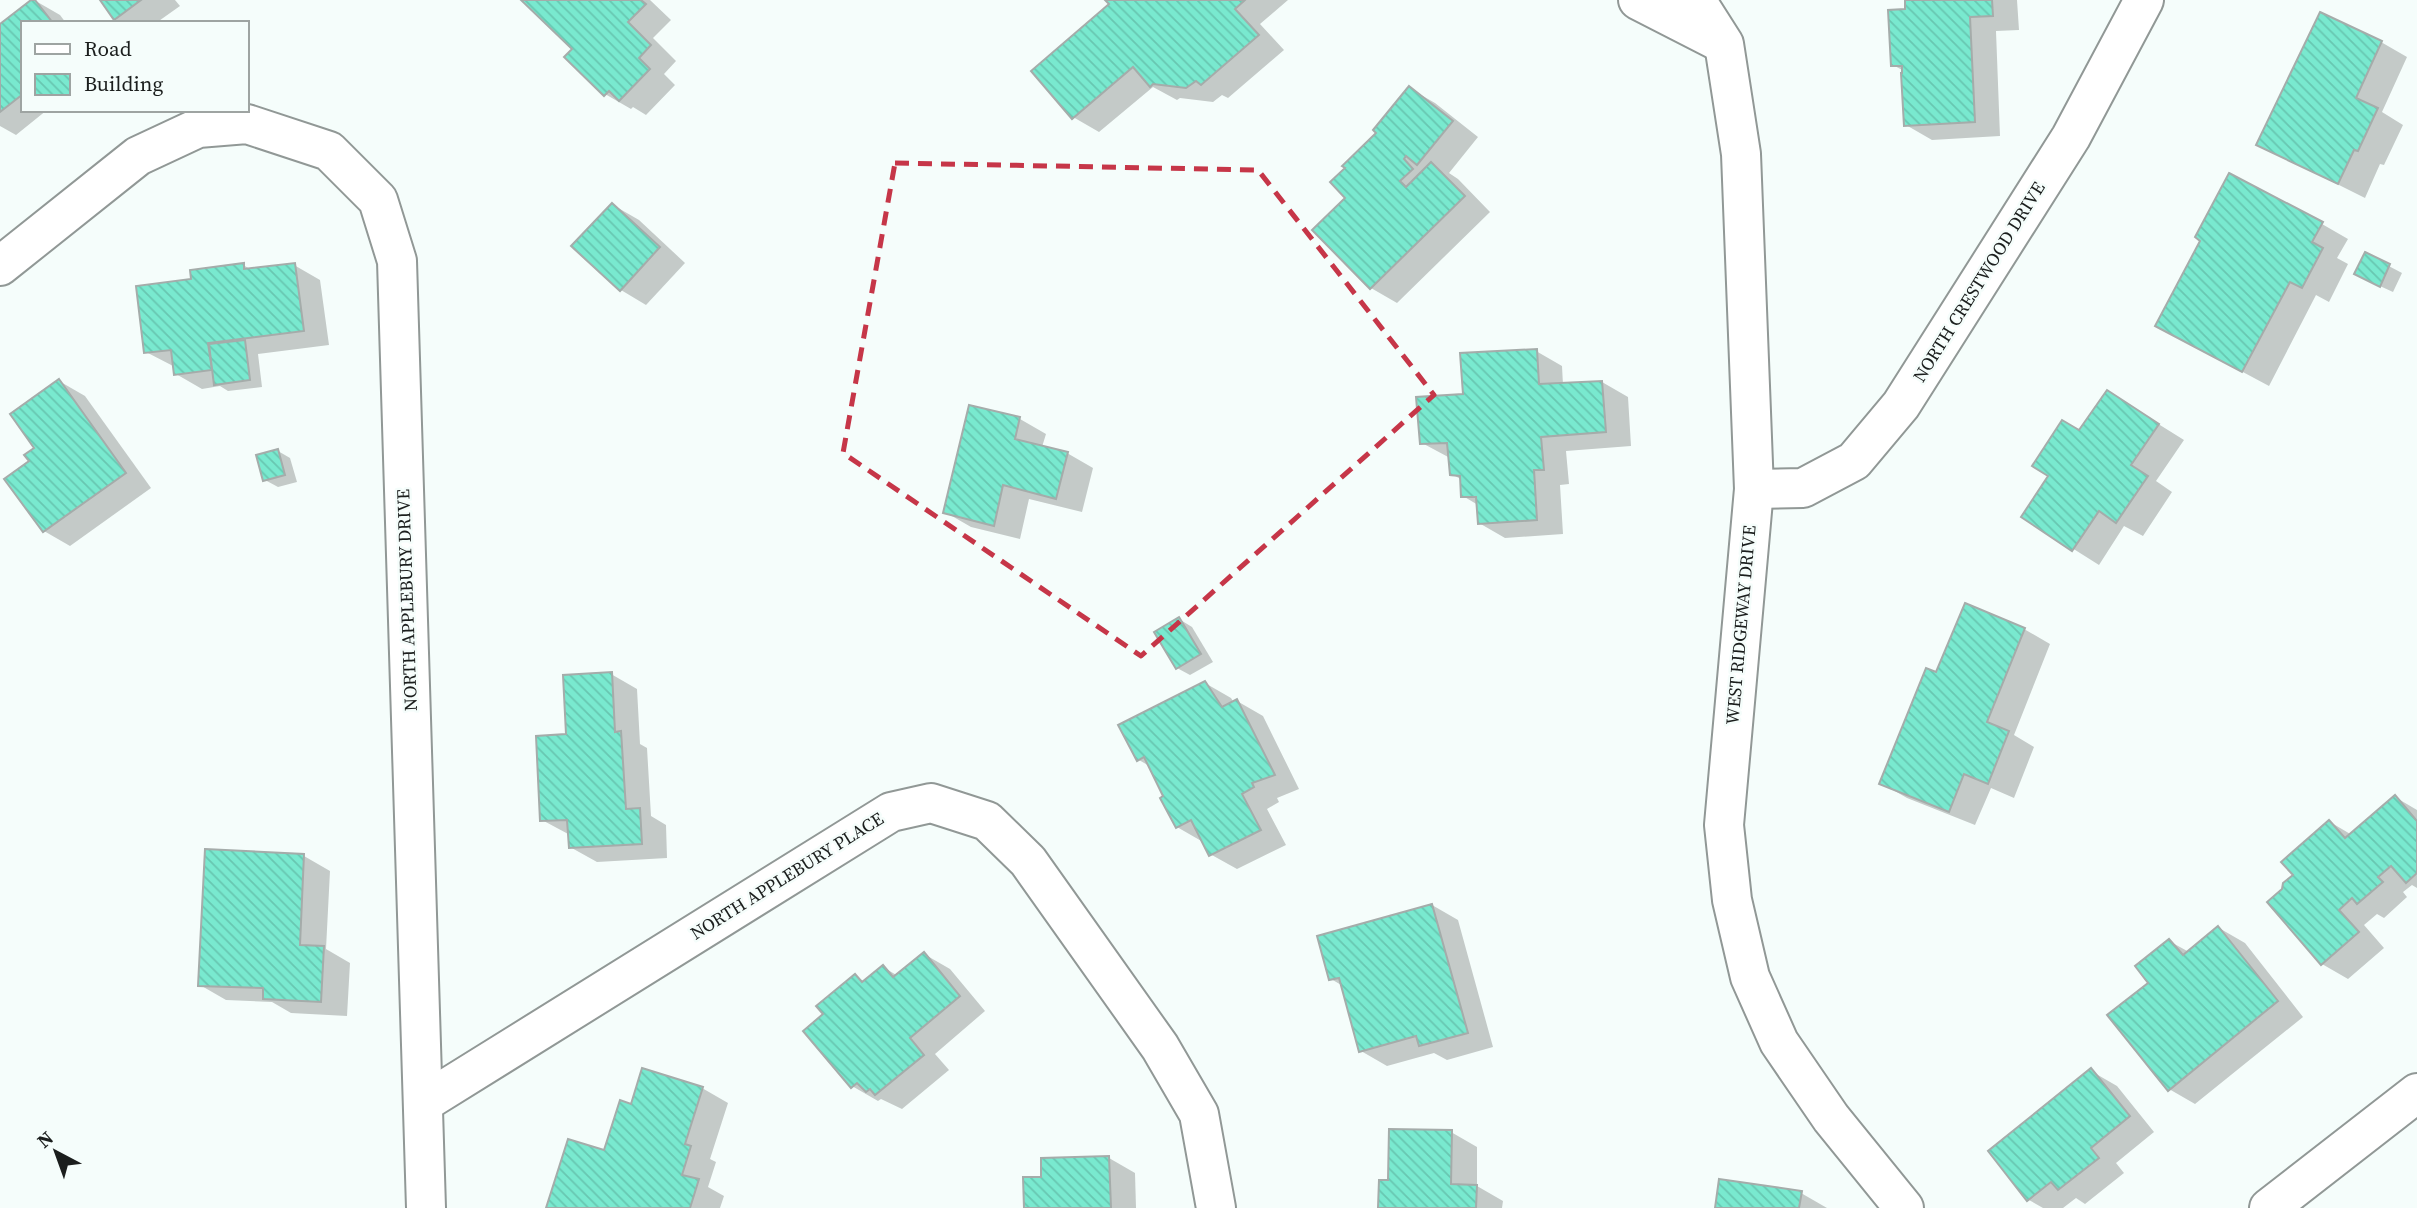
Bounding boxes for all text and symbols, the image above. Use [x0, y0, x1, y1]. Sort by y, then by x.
legend [21, 21, 248, 112]
text: Road [84, 34, 132, 63]
text: Building [84, 69, 163, 98]
street label: NORTH CRESTWOOD DRIVE [1907, 177, 2051, 387]
street label: NORTH APPLEBURY DRIVE [390, 488, 423, 712]
street label: WEST RIDGEWAY DRIVE [1719, 524, 1762, 726]
street label: NORTH APPLEBURY PLACE [685, 806, 888, 945]
north arrow [21, 1117, 91, 1187]
text: N [31, 1125, 59, 1154]

